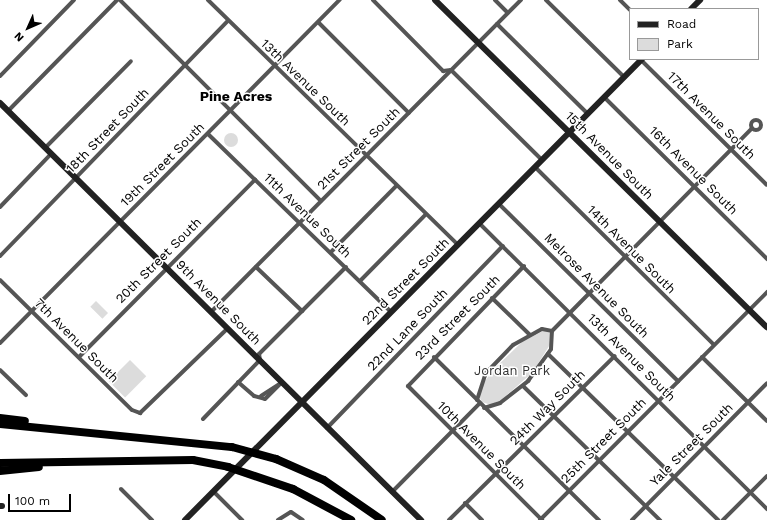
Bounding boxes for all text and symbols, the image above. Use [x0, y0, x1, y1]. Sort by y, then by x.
north arrow [8, 8, 48, 48]
legend [629, 8, 759, 60]
text: Road [667, 17, 696, 31]
text: N [12, 29, 27, 44]
street label: 13th Avenue South [257, 36, 353, 130]
text: Park [667, 37, 693, 51]
street label: 17th Avenue South [664, 69, 758, 163]
street label: 18th Street South [63, 85, 153, 177]
district label: Pine Acres [200, 88, 272, 104]
street label: 21st Street South [314, 104, 404, 194]
street label: 15th Avenue South [562, 109, 656, 203]
street label: 19th Street South [118, 120, 208, 210]
street label: 16th Avenue South [645, 123, 741, 219]
street label: 11th Avenue South [260, 170, 354, 262]
street label: 14th Avenue South [583, 202, 679, 298]
street label: 20th Street South [113, 215, 205, 307]
street label: Melrose Avenue South [540, 230, 652, 342]
street label: 22nd Street South [359, 235, 453, 329]
street label: 9th Avenue South [172, 257, 264, 349]
street label: 23rd Street South [412, 272, 504, 364]
street label: 22nd Lane South [365, 286, 451, 374]
street label: 7th Avenue South [30, 295, 122, 387]
street label: 13th Avenue South [584, 311, 678, 405]
park label: Jordan Park [474, 363, 550, 379]
street label: 24th Way South [507, 367, 589, 449]
street label: 25th Street South [558, 395, 650, 487]
street label: 10th Avenue South [433, 398, 529, 494]
street label: Yale Street South [647, 400, 737, 490]
scale bar [10, 486, 73, 512]
text: 100 m [15, 494, 50, 508]

